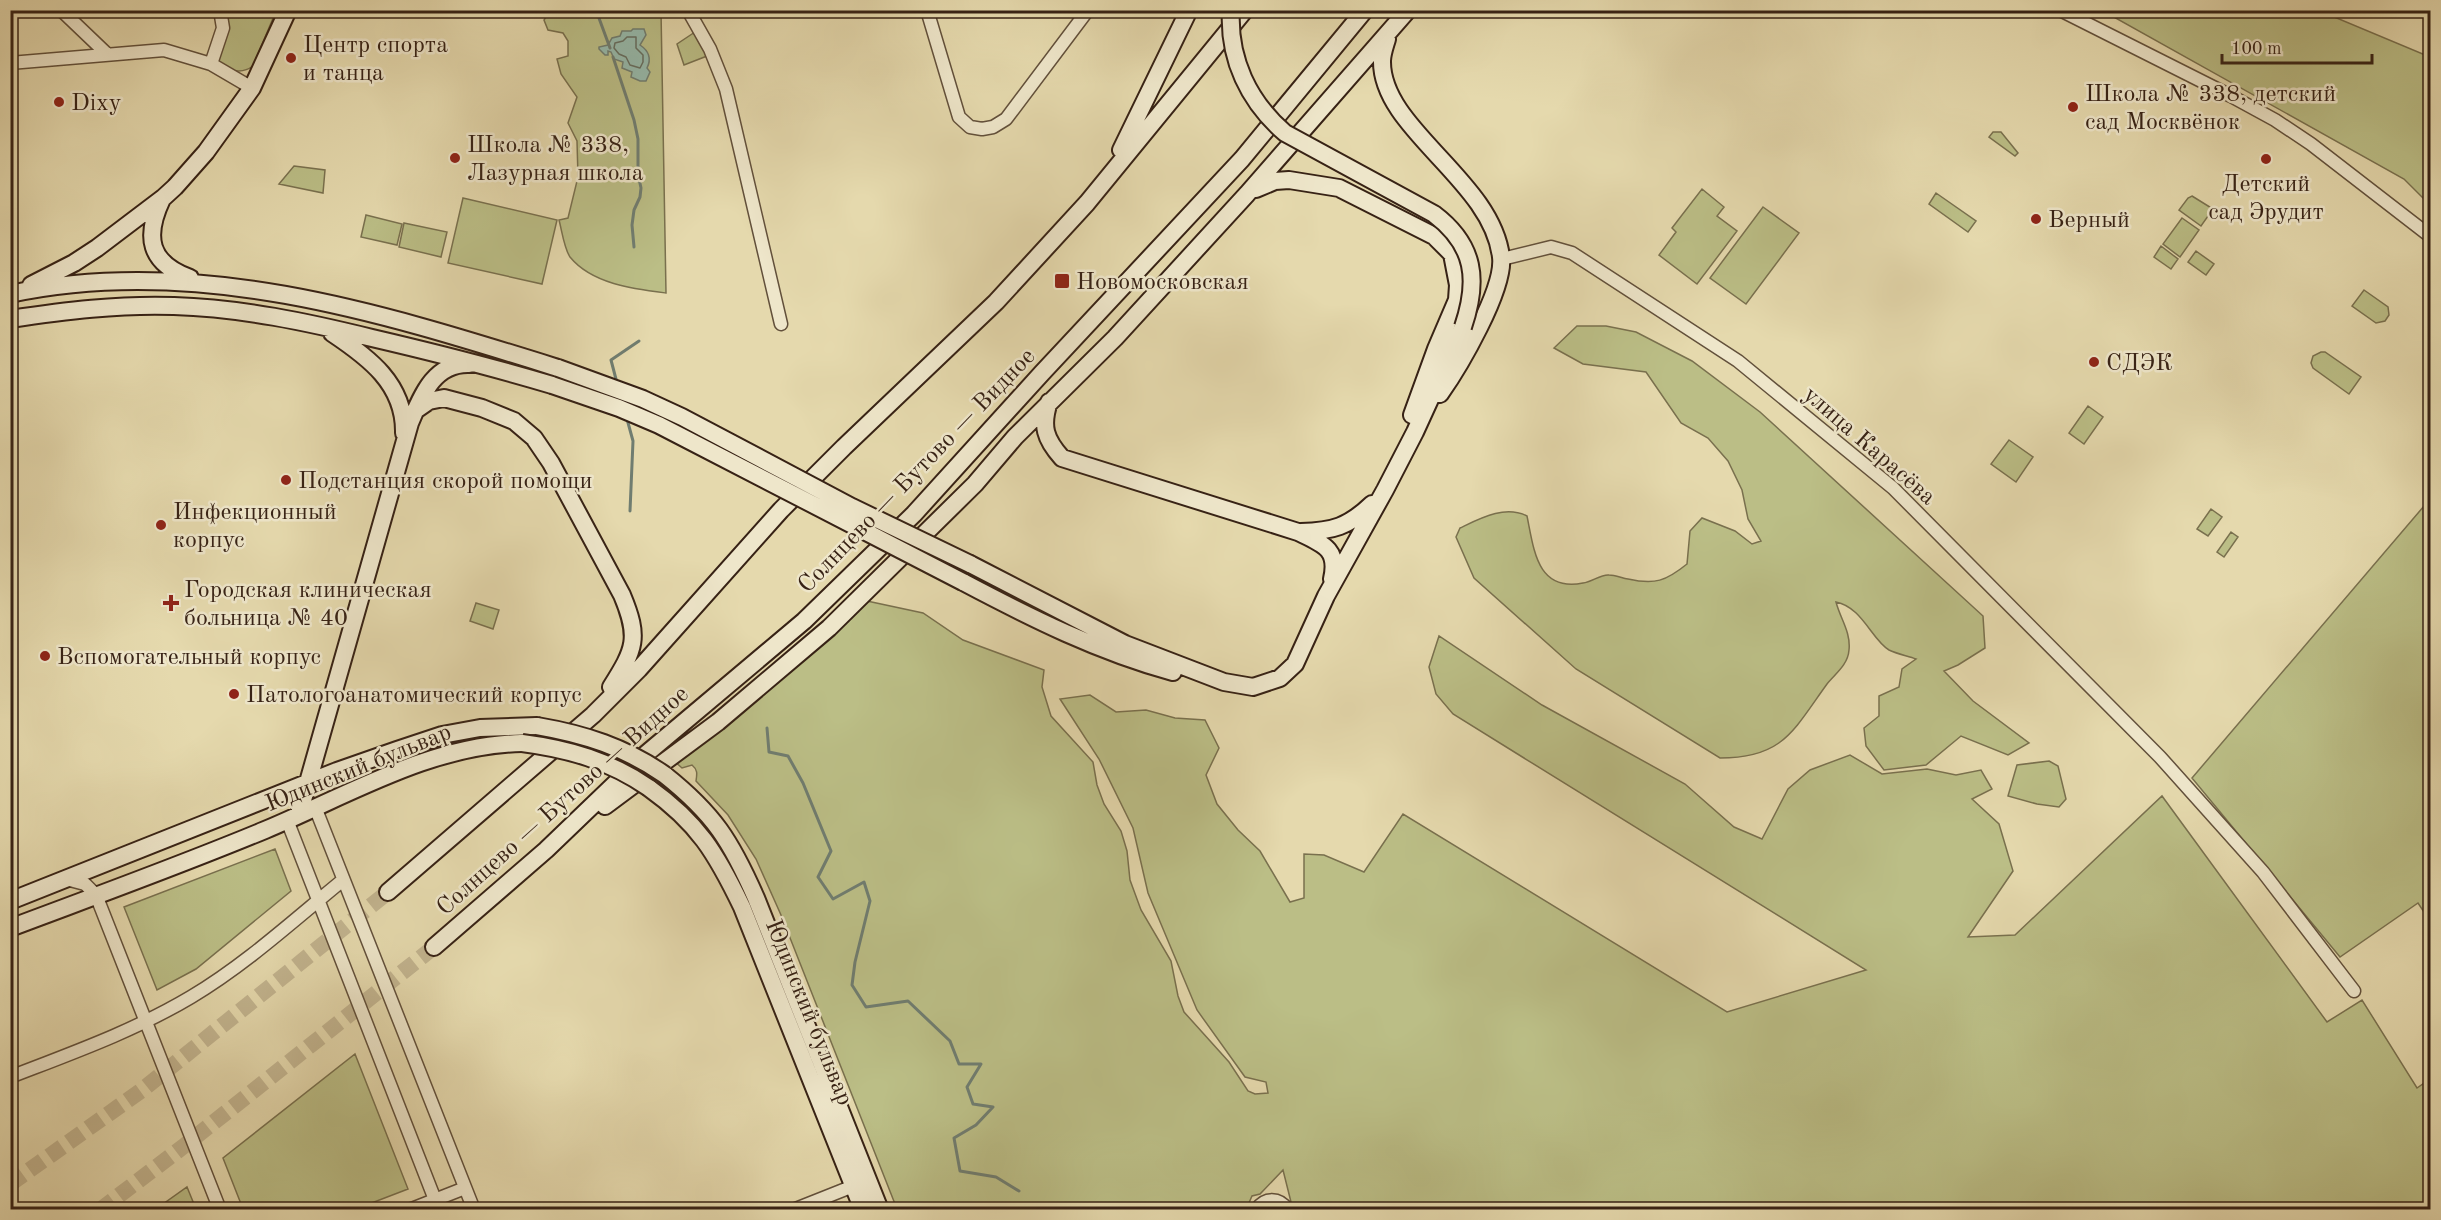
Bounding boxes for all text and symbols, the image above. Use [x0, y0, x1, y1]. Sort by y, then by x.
scale bar [2222, 27, 2372, 65]
place label: Центр спорта и танца [303, 34, 448, 86]
text: 100 m [2231, 40, 2282, 58]
marker: Центр спорта и танца [284, 51, 298, 65]
place label: Школа № 338, детский сад Москвёнок [2085, 83, 2336, 135]
place label: Dixy [71, 92, 122, 116]
marker: Dixy [52, 95, 66, 109]
marker: Школа № 338, детский сад Москвёнок [2066, 100, 2080, 114]
place label: Школа № 338, Лазурная школа [467, 134, 644, 186]
marker: Школа № 338, Лазурная школа [448, 151, 462, 165]
marker: Детский сад Эрудит [2259, 152, 2273, 166]
place label: Детский сад Эрудит [2208, 173, 2324, 225]
place label: Верный [2048, 209, 2130, 233]
marker: Верный [2029, 212, 2043, 226]
place label: Новомосковская [1076, 271, 1249, 295]
marker: Новомосковская [1053, 272, 1071, 290]
street label: Солнцево — Бутово — Видное [794, 345, 1040, 598]
place label: СДЭК [2106, 352, 2173, 376]
marker: СДЭК [2087, 355, 2101, 369]
street label: улица Карасёва [1798, 383, 1940, 510]
place label: Подстанция скорой помощи [298, 470, 592, 494]
marker: Подстанция скорой помощи [279, 473, 293, 487]
place label: Инфекционный корпус [173, 501, 337, 553]
marker: Инфекционный корпус [154, 518, 168, 532]
place label: Городская клиническая больница № 40 [184, 579, 432, 631]
marker: Городская клиническая больница № 40 [162, 594, 180, 612]
place label: Вспомогательный корпус [57, 646, 321, 670]
marker: Вспомогательный корпус [38, 649, 52, 663]
street label: Солнцево — Бутово — Видное [433, 682, 694, 921]
place label: Патологоанатомический корпус [246, 684, 582, 708]
marker: Патологоанатомический корпус [227, 687, 241, 701]
street label: Юдинский бульвар [262, 721, 455, 817]
street label: Юдинский бульвар [760, 916, 856, 1109]

